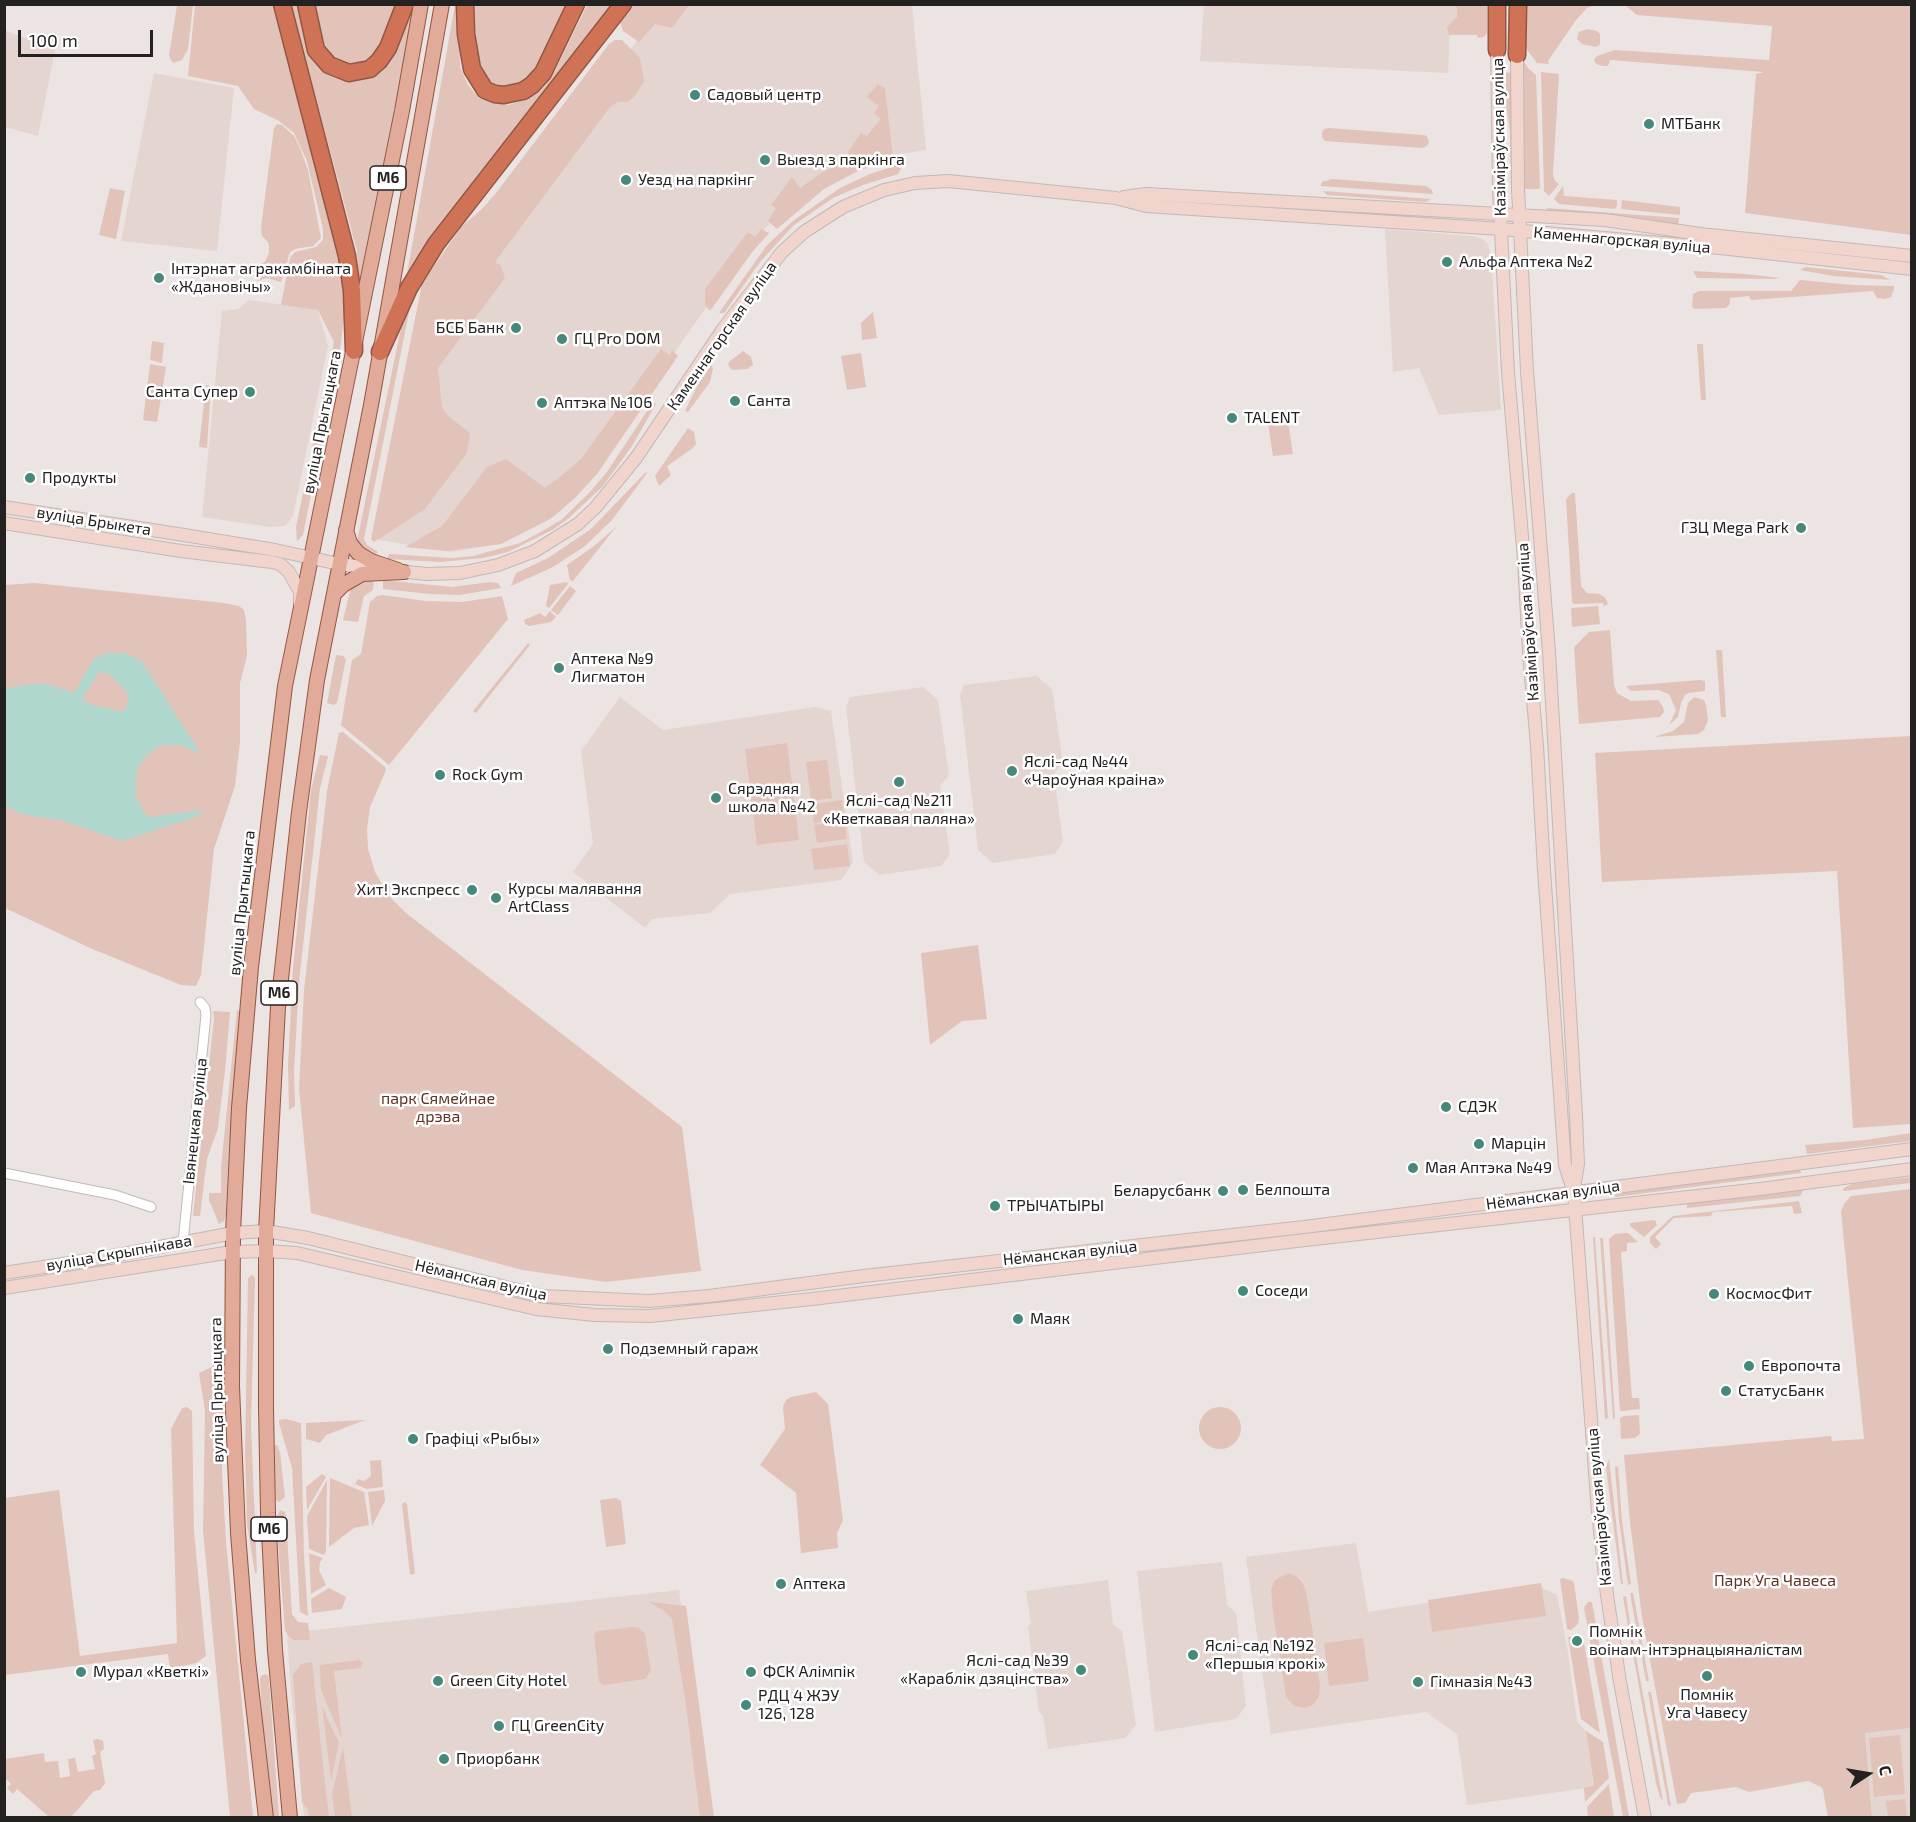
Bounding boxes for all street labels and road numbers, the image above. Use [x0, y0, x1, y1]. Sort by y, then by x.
street label: Казіміраўская вуліца [1488, 58, 1510, 216]
road number: М6 [370, 166, 406, 190]
street label: Каменнагорская вуліца [1533, 223, 1711, 257]
street label: Каменнагорская вуліца [663, 258, 781, 414]
street label: вуліца Прытыцкага [299, 349, 345, 495]
street label: вуліца Брыкета [35, 502, 153, 540]
street label: Казіміраўская вуліца [1513, 542, 1543, 702]
street label: вуліца Прытыцкага [225, 830, 259, 976]
road number: М6 [261, 981, 297, 1005]
street label: Івянецкая вуліца [179, 1057, 211, 1185]
street label: Нёманская вуліца [1485, 1176, 1621, 1214]
street label: вуліца Скрыпнікава [45, 1231, 193, 1275]
street label: Нёманская вуліца [1002, 1236, 1138, 1270]
street label: Нёманская вуліца [413, 1255, 549, 1305]
street label: вуліца Прытыцкага [206, 1317, 228, 1463]
street label: Казіміраўская вуліца [1583, 1427, 1615, 1587]
road number: М6 [251, 1517, 287, 1541]

